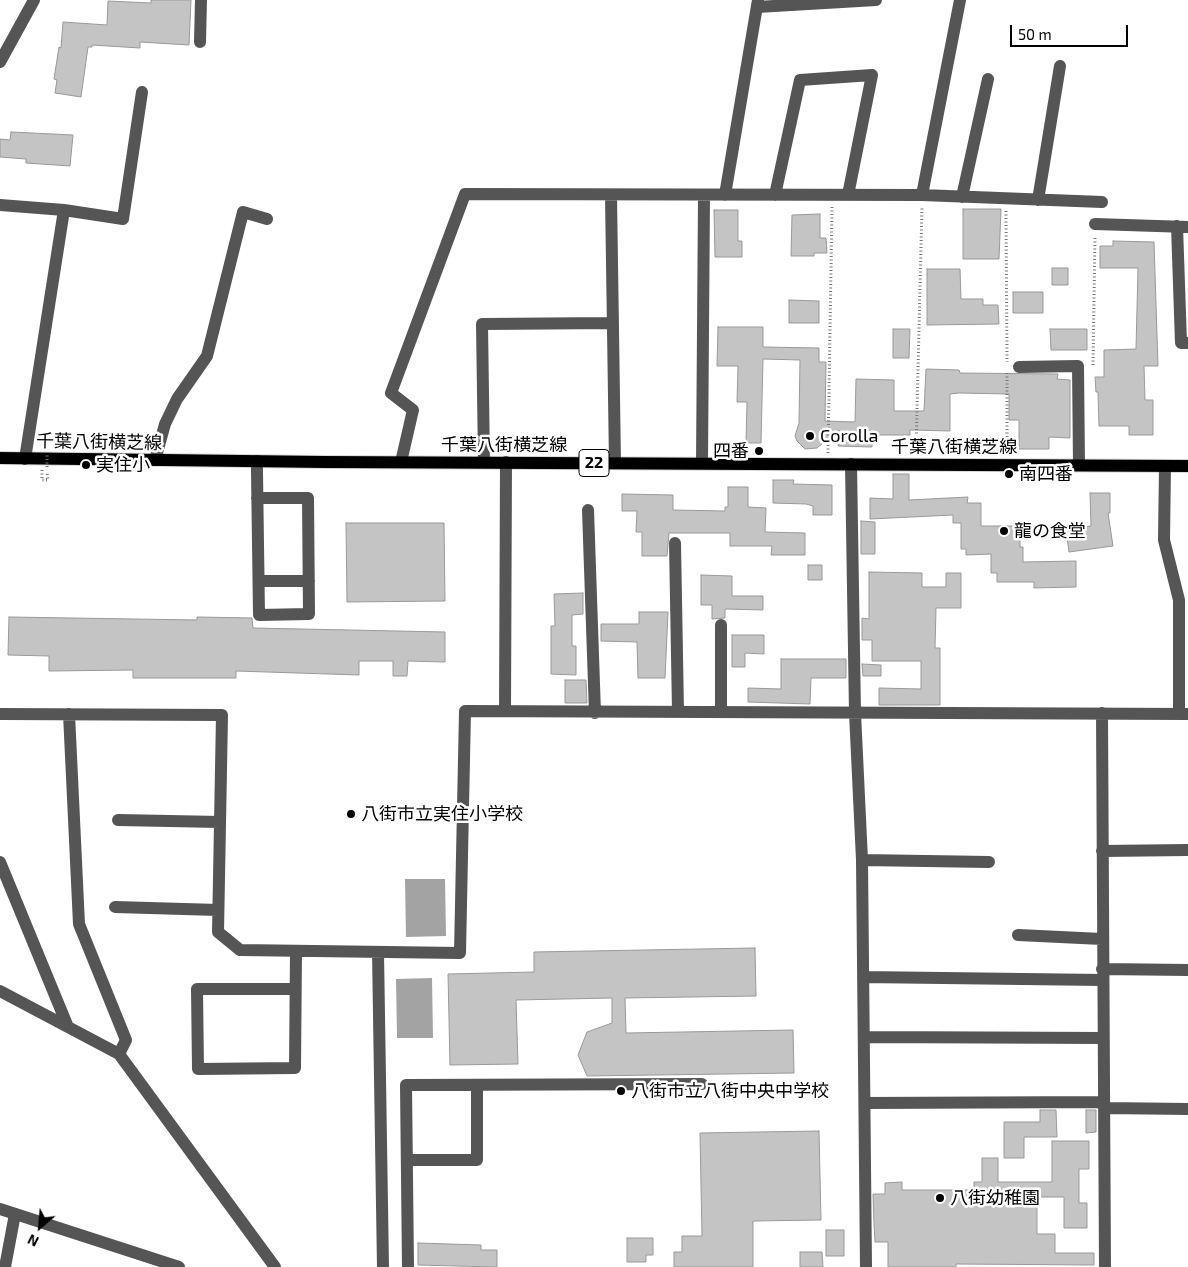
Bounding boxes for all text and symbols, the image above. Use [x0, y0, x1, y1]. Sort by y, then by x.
scale bar [1013, 15, 1130, 47]
text: 50 m [1018, 25, 1052, 43]
place label: Corolla [820, 425, 878, 447]
street label: 千葉八街横芝線 [36, 430, 162, 454]
marker: Corolla [804, 430, 816, 442]
street label: 千葉八街横芝線 [441, 434, 567, 456]
street label: 千葉八街横芝線 [891, 436, 1017, 458]
place label: 四番 [713, 440, 749, 462]
marker: 四番 [753, 445, 765, 457]
road number: 22 [579, 449, 609, 476]
place label: 実住小 [96, 454, 150, 476]
marker: 実住小 [80, 459, 92, 471]
place label: 南四番 [1019, 463, 1073, 485]
marker: 南四番 [1003, 468, 1015, 480]
place label: 龍の食堂 [1014, 520, 1086, 542]
marker: 龍の食堂 [998, 525, 1010, 537]
place label: 八街市立実住小学校 [361, 803, 523, 825]
marker: 八街市立実住小学校 [345, 808, 357, 820]
place label: 八街市立八街中央中学校 [631, 1080, 829, 1102]
marker: 八街市立八街中央中学校 [615, 1085, 627, 1097]
place label: 八街幼稚園 [950, 1187, 1040, 1209]
marker: 八街幼稚園 [934, 1192, 946, 1204]
north arrow [15, 1202, 65, 1252]
text: N [25, 1231, 41, 1251]

